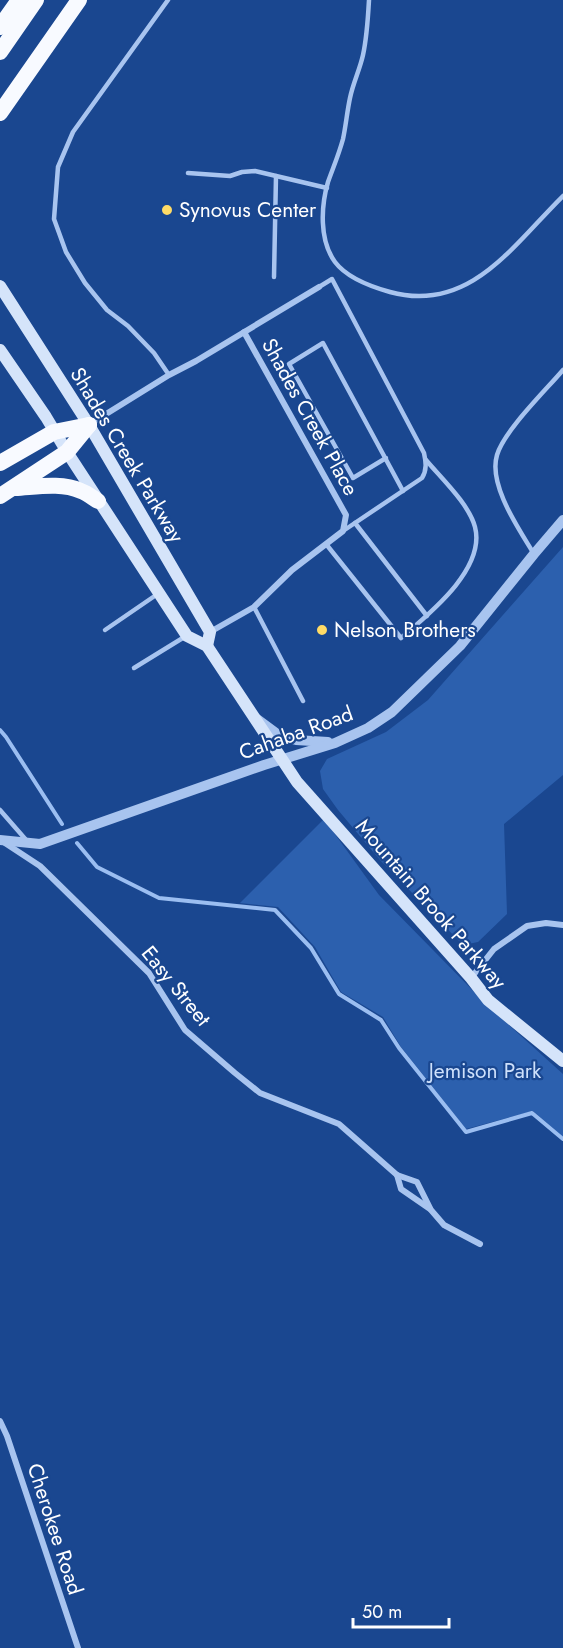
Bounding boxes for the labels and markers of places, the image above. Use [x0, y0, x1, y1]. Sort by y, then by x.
place label: Synovus Center [179, 195, 317, 225]
marker: Synovus Center [160, 203, 174, 217]
place label: Nelson Brothers [334, 615, 476, 645]
marker: Nelson Brothers [315, 623, 329, 637]

